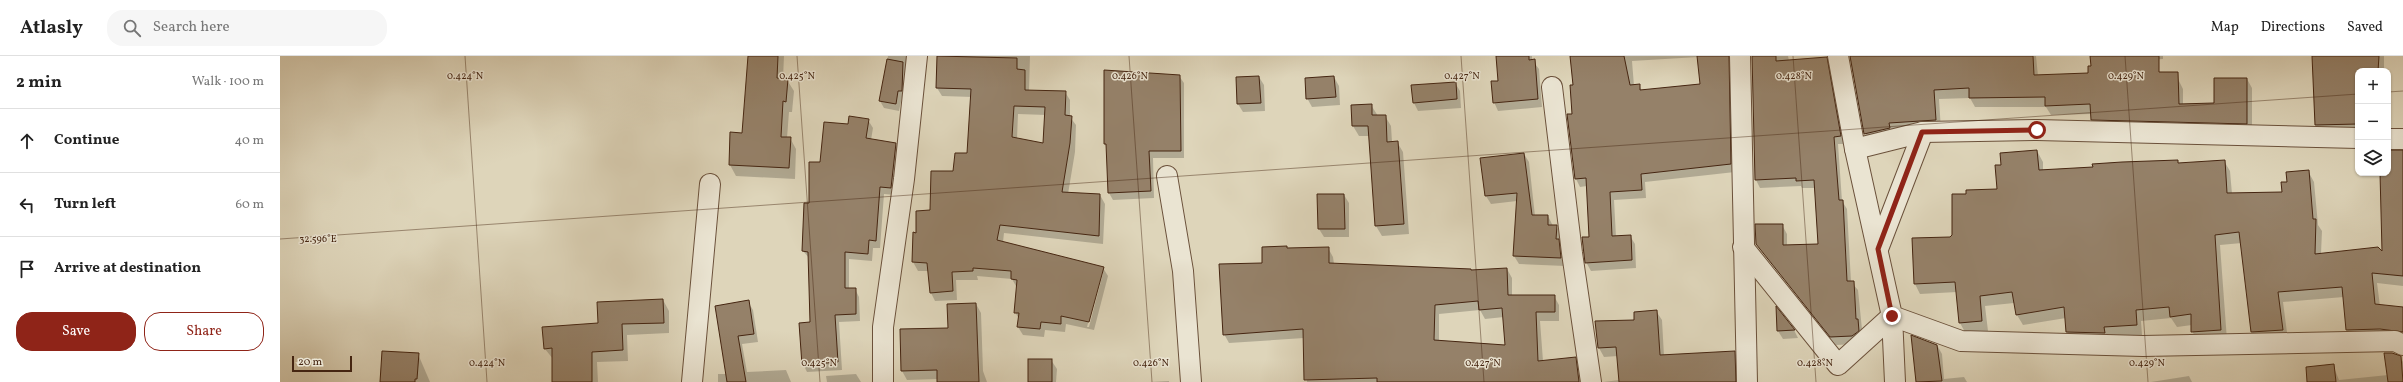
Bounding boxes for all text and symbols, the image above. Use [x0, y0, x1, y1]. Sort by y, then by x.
search box [107, 10, 387, 46]
text: Atlasly [20, 15, 83, 41]
icon: search [121, 17, 143, 39]
text: Search here [153, 17, 230, 38]
text: Map [2211, 18, 2239, 37]
text: Directions [2261, 18, 2325, 37]
text: Saved [2347, 18, 2383, 37]
map controls [2355, 68, 2391, 176]
button: + [2355, 68, 2391, 104]
text: 0.424°N [447, 69, 484, 83]
text: 0.425°N [779, 69, 815, 83]
text: 0.426°N [1112, 69, 1149, 83]
text: 0.427°N [1444, 69, 1480, 83]
text: 0.428°N [1776, 69, 1813, 83]
text: 0.429°N [2108, 69, 2144, 83]
text: 2 min [16, 71, 62, 94]
text: Walk · 100 m [192, 73, 264, 91]
button: − [2355, 104, 2391, 140]
route start [2028, 121, 2046, 139]
icon: ahead [16, 130, 38, 152]
text: Continue [54, 130, 119, 151]
text: 40 m [235, 132, 264, 150]
button: layers [2355, 140, 2391, 176]
icon: left [16, 194, 38, 216]
text: Turn left [54, 194, 116, 215]
text: 60 m [236, 196, 264, 214]
text: 32.596°E [299, 232, 337, 246]
icon: arrive [16, 258, 38, 280]
text: Arrive at destination [54, 258, 201, 279]
route end [1883, 307, 1901, 325]
button: Save [16, 312, 136, 351]
button: Share [144, 312, 264, 351]
scale bar [292, 354, 352, 373]
text: 20 m [298, 355, 322, 370]
text: 0.424°N [469, 356, 506, 370]
text: 0.425°N [801, 356, 837, 370]
text: 0.426°N [1133, 356, 1170, 370]
text: 0.427°N [1465, 356, 1501, 370]
text: 0.428°N [1797, 356, 1834, 370]
text: 0.429°N [2129, 356, 2165, 370]

